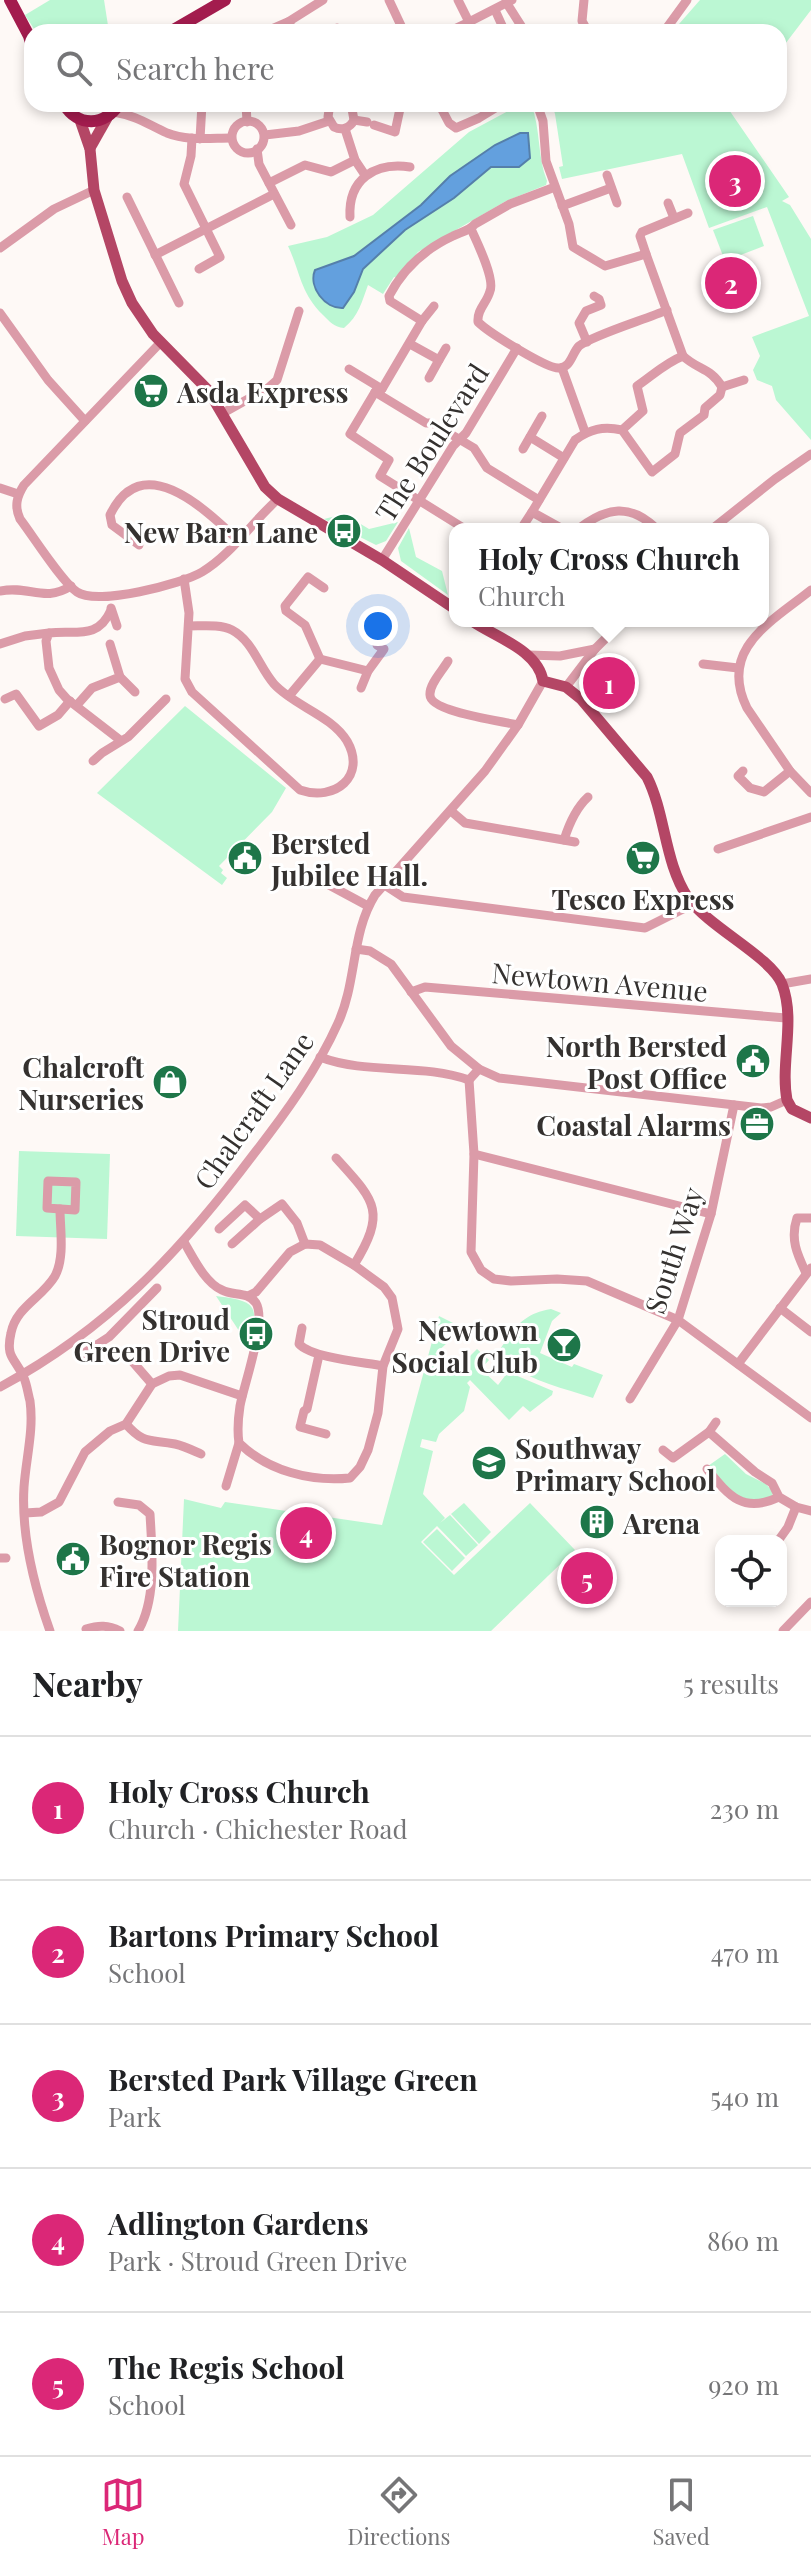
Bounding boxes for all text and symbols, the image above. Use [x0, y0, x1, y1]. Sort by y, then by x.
search box [24, 24, 787, 112]
icon: search [52, 46, 96, 90]
text: Search here [116, 48, 275, 88]
pin: 3 [709, 151, 761, 211]
pin: 2 [705, 253, 757, 313]
street label: The Boulevard [366, 356, 496, 528]
supermarket icon: Asda Express [132, 372, 170, 410]
place label: Asda Express [176, 373, 348, 410]
bus stop icon: New Barn Lane [325, 512, 363, 550]
place label: New Barn Lane [124, 513, 318, 550]
popup [449, 523, 769, 627]
text: Holy Cross Church [478, 538, 740, 578]
text: Church [478, 578, 565, 613]
your location [358, 606, 398, 646]
pin: 1 [583, 653, 635, 713]
place label: Bersted Jubilee Hall. [270, 824, 428, 893]
public building icon: Bersted Jubilee Hall. [226, 839, 264, 877]
supermarket icon: Tesco Express [624, 839, 662, 877]
place label: Tesco Express [551, 880, 735, 917]
street label: Newtown Avenue [490, 953, 710, 1009]
street label: Chalcraft Lane [185, 1024, 321, 1196]
place label: North Bersted Post Office [546, 1027, 727, 1096]
public building icon: North Bersted Post Office [734, 1042, 772, 1080]
place label: Chalcroft Nurseries [18, 1048, 144, 1117]
shop icon: Chalcroft Nurseries [151, 1063, 189, 1101]
office icon: Coastal Alarms [738, 1105, 776, 1143]
place label: Coastal Alarms [536, 1106, 731, 1143]
street label: South Way [635, 1182, 711, 1318]
place label: Stroud Green Drive [74, 1300, 230, 1369]
place label: Newtown Social Club [392, 1311, 538, 1380]
bus stop icon: Stroud Green Drive [237, 1315, 275, 1353]
bar icon: Newtown Social Club [545, 1326, 583, 1364]
place label: Southway Primary School [515, 1429, 716, 1498]
school or university icon: Southway Primary School [470, 1444, 508, 1482]
pin: 4 [280, 1503, 332, 1563]
building icon: Arena [578, 1503, 616, 1541]
place label: Arena [622, 1504, 700, 1541]
place label: Bognor Regis Fire Station [99, 1525, 272, 1594]
map controls [715, 1535, 787, 1607]
button: locate [715, 1535, 787, 1607]
public building icon: Bognor Regis Fire Station [54, 1540, 92, 1578]
pin: 5 [561, 1548, 613, 1608]
text: Nearby [32, 1660, 143, 1706]
text: 5 results [683, 1666, 779, 1701]
text: Holy Cross Church [108, 1771, 370, 1811]
text: 1 [53, 1791, 63, 1826]
text: 230 m [710, 1791, 779, 1826]
text: Church · Chichester Road [108, 1811, 408, 1846]
text: Bartons Primary School [108, 1915, 439, 1955]
text: 2 [51, 1935, 65, 1970]
text: 470 m [711, 1935, 779, 1970]
text: School [108, 1955, 186, 1990]
text: Bersted Park Village Green [108, 2059, 478, 2099]
text: 3 [52, 2079, 64, 2114]
text: 540 m [710, 2079, 779, 2114]
text: Park [108, 2099, 161, 2134]
text: Adlington Gardens [108, 2203, 369, 2243]
text: 4 [51, 2223, 65, 2258]
text: 860 m [707, 2223, 779, 2258]
text: Park · Stroud Green Drive [108, 2243, 407, 2278]
text: The Regis School [108, 2347, 345, 2387]
text: 5 [52, 2367, 64, 2402]
text: 920 m [708, 2367, 779, 2402]
text: School [108, 2387, 186, 2422]
tab: Map [101, 2473, 145, 2551]
tab: Directions [347, 2473, 450, 2551]
tab: Saved [653, 2473, 710, 2551]

